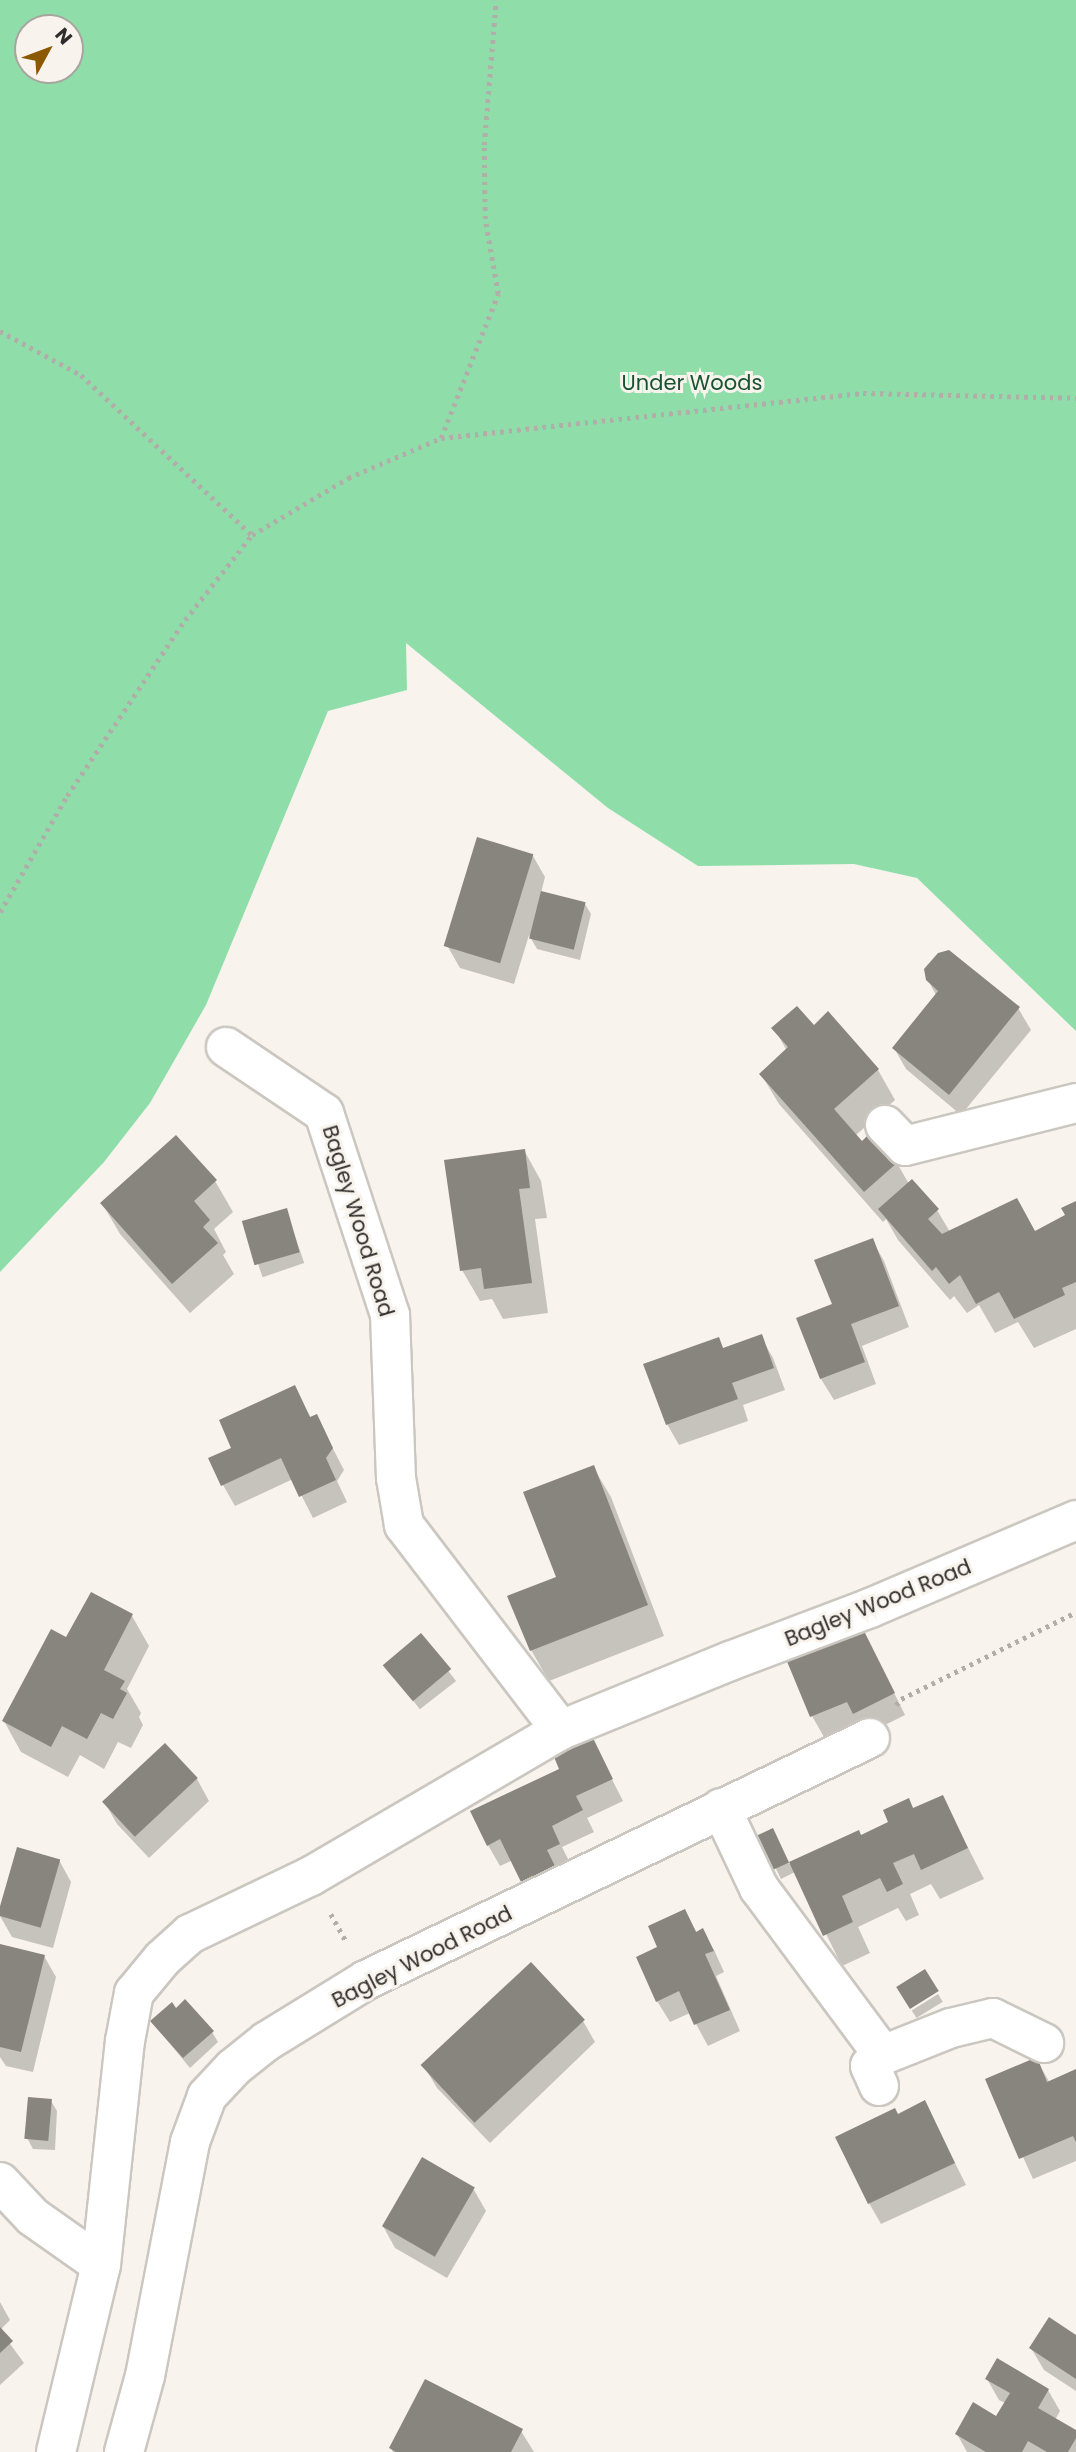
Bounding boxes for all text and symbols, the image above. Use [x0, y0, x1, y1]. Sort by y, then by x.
north arrow [14, 14, 84, 84]
text: N [49, 22, 79, 50]
park label: Under Woods [622, 370, 762, 396]
street label: Bagley Wood Road [317, 1122, 399, 1320]
street label: Bagley Wood Road [781, 1554, 975, 1652]
street label: Bagley Wood Road [328, 1901, 516, 2013]

